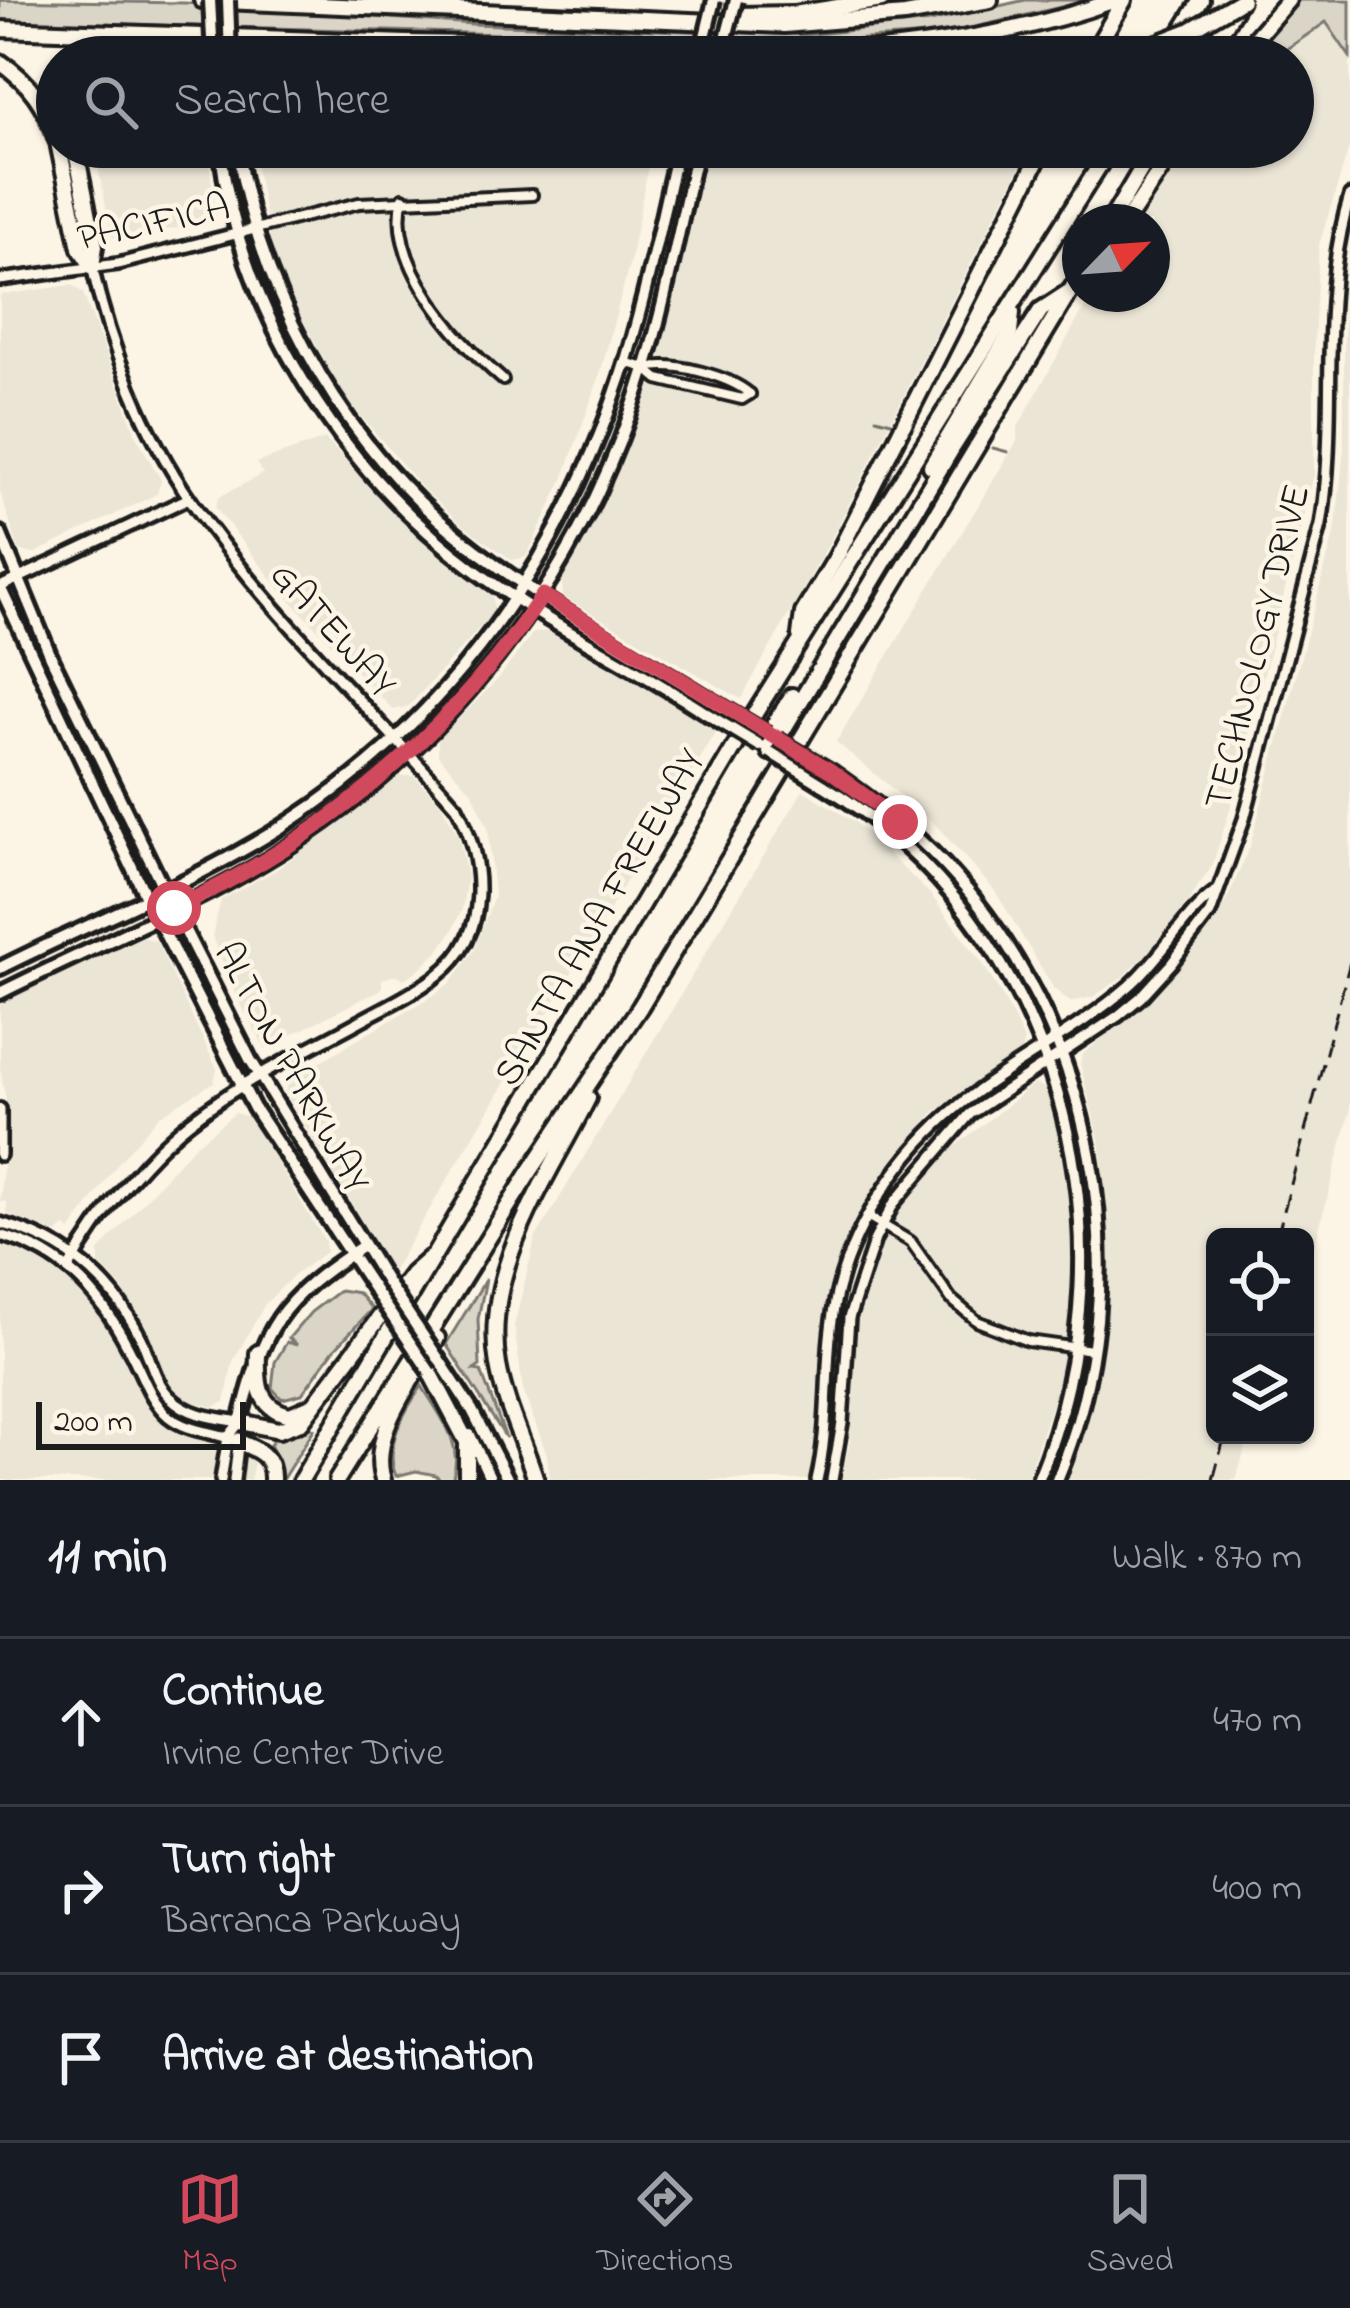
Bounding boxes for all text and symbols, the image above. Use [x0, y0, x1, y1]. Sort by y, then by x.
search box [36, 36, 1314, 168]
icon: search [78, 69, 144, 135]
text: Search here [174, 69, 390, 135]
street label: PACIFICA [72, 180, 236, 268]
north arrow [1062, 204, 1170, 312]
street label: TECHNOLOGY DRIVE [1191, 479, 1327, 816]
street label: GATEWAY [255, 550, 409, 712]
street label: SANTA ANA FREEWAY [481, 739, 721, 1098]
route end [873, 795, 927, 849]
route start [147, 881, 201, 935]
street label: ALTON PARKWAY [197, 932, 383, 1204]
map controls [1206, 1228, 1314, 1444]
button: locate [1206, 1228, 1314, 1336]
button: layers [1206, 1336, 1314, 1444]
scale bar [36, 1396, 246, 1449]
text: 200 m [54, 1399, 133, 1447]
text: 11 min [48, 1521, 167, 1596]
text: Walk · 870 m [1112, 1530, 1302, 1587]
text: Continue [162, 1660, 323, 1726]
icon: ahead [48, 1689, 114, 1755]
text: 470 m [1213, 1693, 1302, 1750]
text: Irvine Center Drive [162, 1726, 444, 1783]
text: Turn right [162, 1828, 335, 1894]
icon: right [48, 1857, 114, 1923]
text: 400 m [1212, 1861, 1302, 1918]
text: Barranca Parkway [162, 1894, 461, 1951]
icon: arrive [48, 2025, 114, 2091]
text: Arrive at destination [162, 2025, 533, 2091]
tab: Map [177, 2166, 243, 2286]
tab: Directions [596, 2166, 734, 2286]
tab: Saved [1087, 2166, 1173, 2286]

